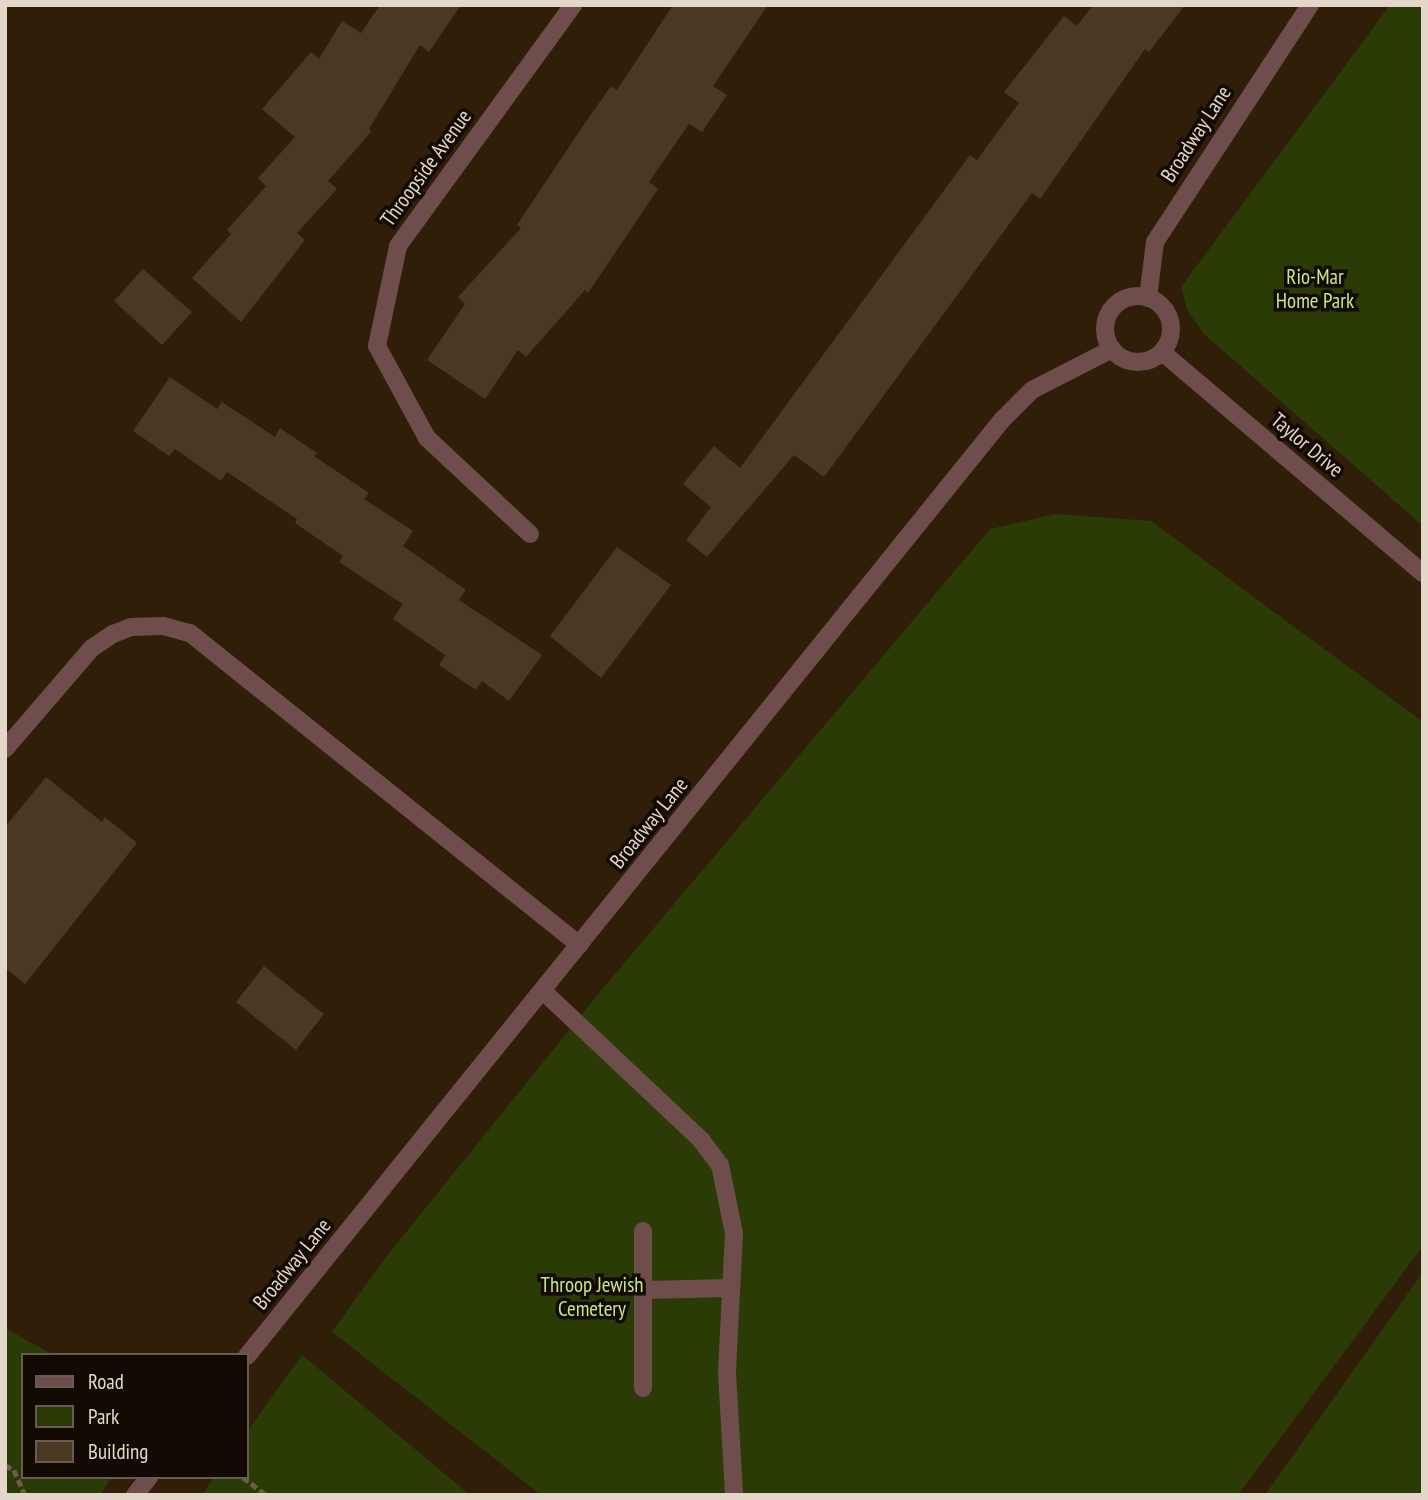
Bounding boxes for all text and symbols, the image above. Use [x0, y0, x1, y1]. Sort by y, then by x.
street label: Broadway Lane [1155, 81, 1237, 187]
street label: Throopside Avenue [375, 105, 477, 231]
park label: Rio-Mar Home Park [1276, 264, 1354, 314]
street label: Taylor Drive [1266, 408, 1348, 482]
street label: Broadway Lane [605, 772, 693, 874]
street label: Broadway Lane [248, 1213, 336, 1315]
park label: Throop Jewish Cemetery [541, 1272, 643, 1322]
legend [21, 1353, 248, 1479]
text: Road [88, 1368, 124, 1395]
text: Park [88, 1403, 119, 1430]
text: Building [88, 1438, 148, 1465]

